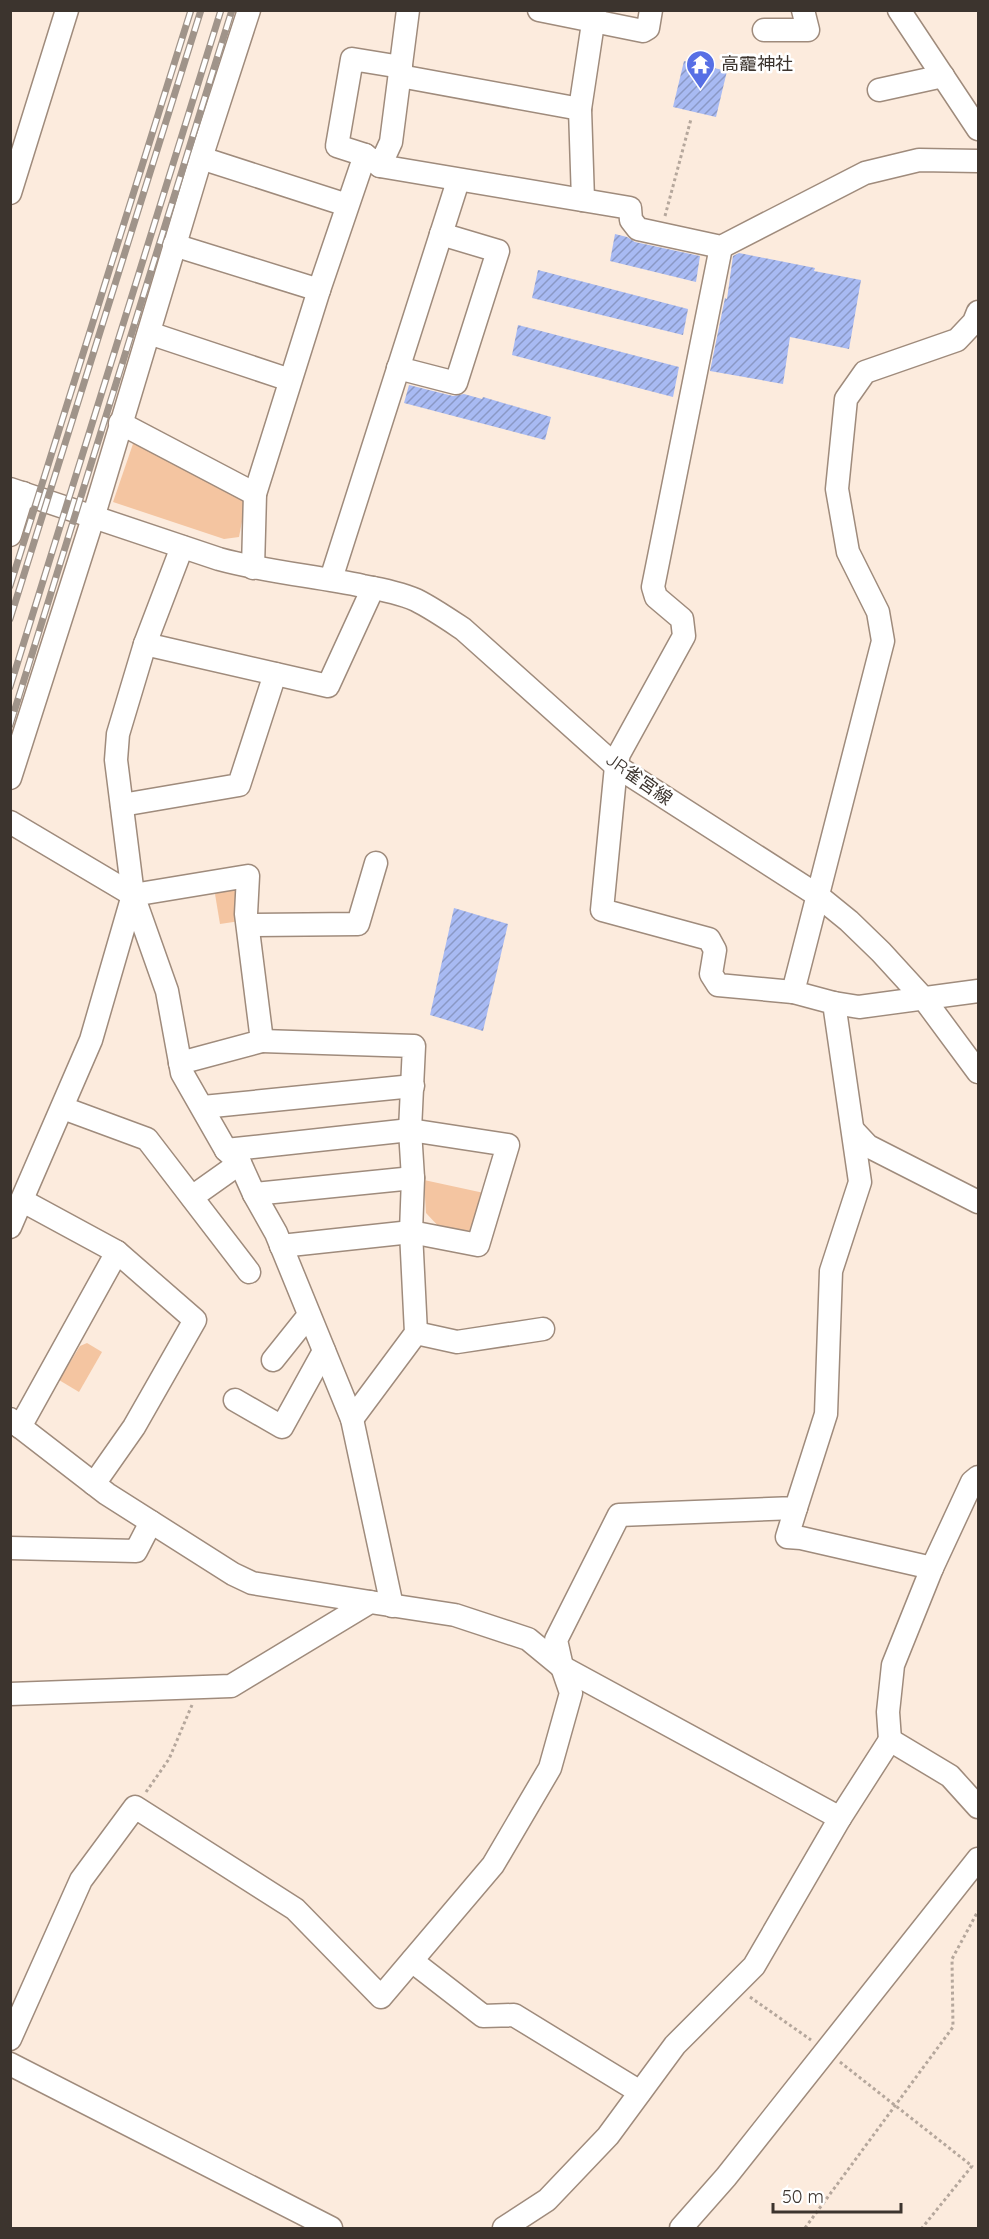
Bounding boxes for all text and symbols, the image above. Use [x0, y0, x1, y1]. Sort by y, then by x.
temple icon: 高靇神社 [684, 48, 716, 90]
place label: 高靇神社 [721, 52, 793, 75]
street label: JR雀宮線 [601, 747, 677, 810]
scale bar [773, 2176, 900, 2214]
text: 50 m [782, 2185, 824, 2208]

